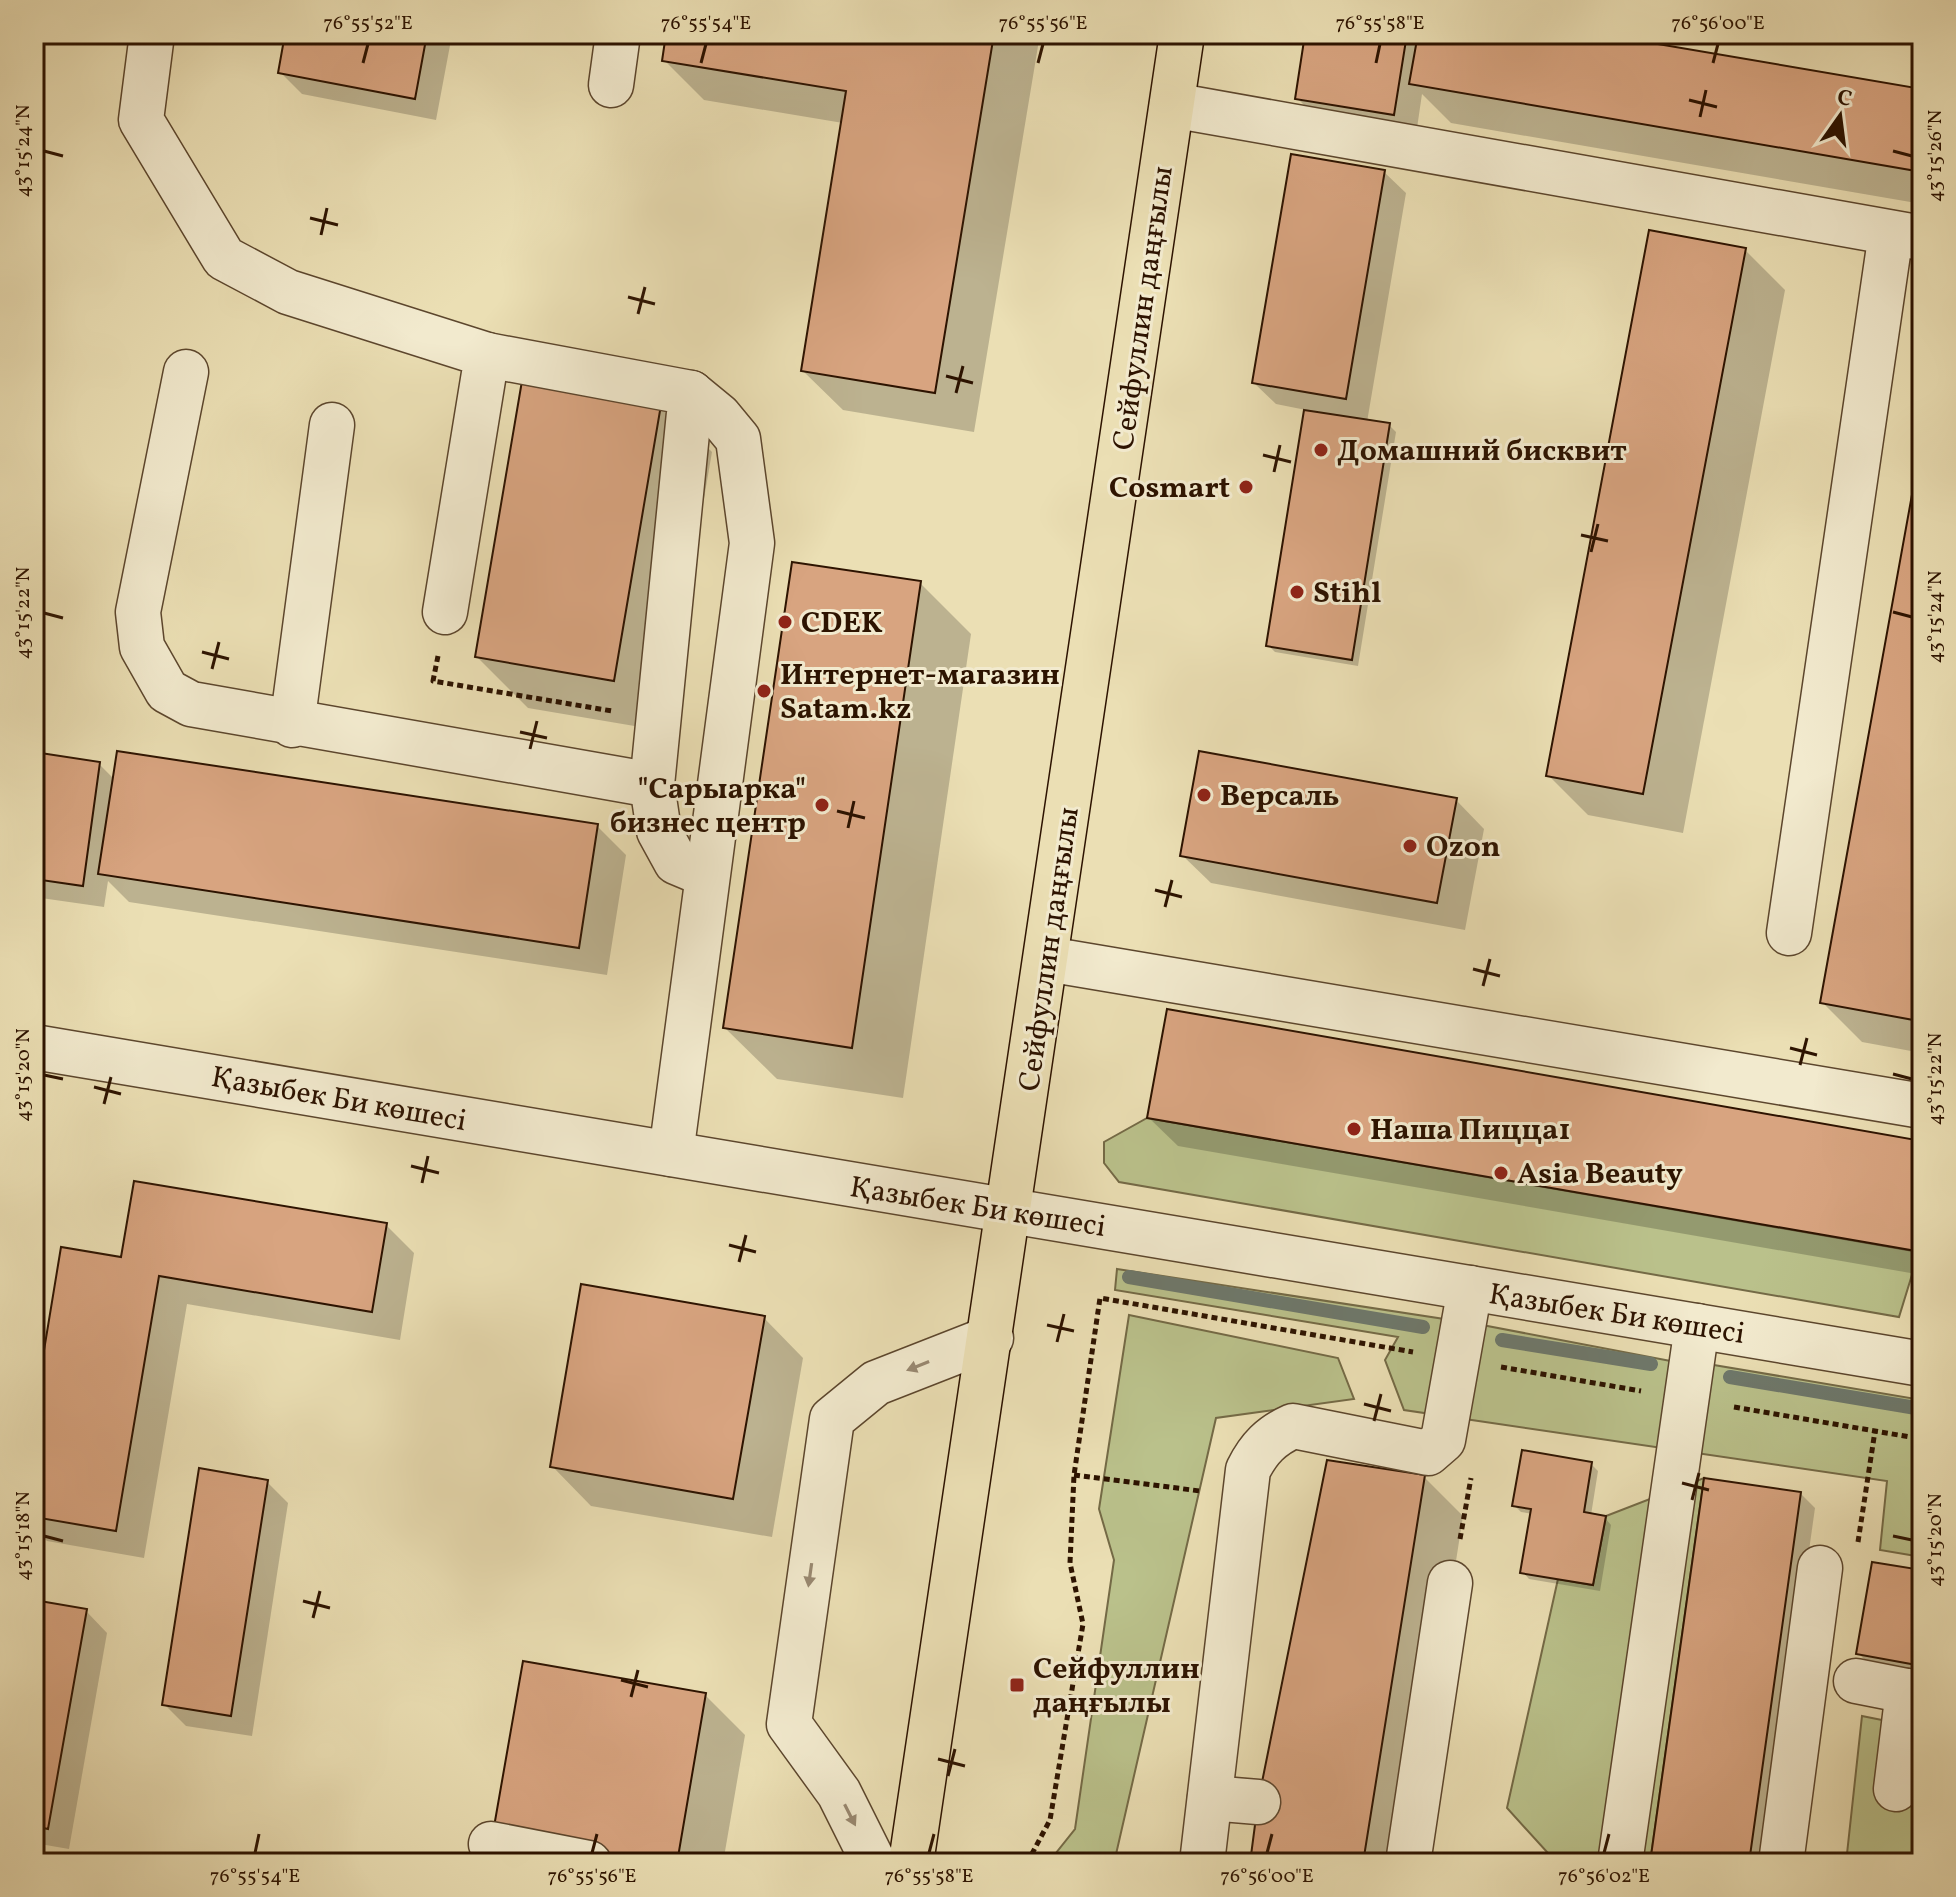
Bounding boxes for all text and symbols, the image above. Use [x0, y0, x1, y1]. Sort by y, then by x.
text: 76°55'52"E [323, 10, 413, 38]
text: 76°55'54"E [661, 10, 751, 38]
text: 76°55'56"E [998, 10, 1088, 38]
text: 76°55'58"E [1335, 10, 1425, 38]
text: 76°56'00"E [1671, 10, 1765, 38]
north arrow [1800, 76, 1880, 156]
text: С [1834, 82, 1855, 116]
text: 43°15'24"N [10, 104, 38, 198]
text: 43°15'26"N [1922, 110, 1950, 202]
street label: Сейфуллин даңғылы [1103, 163, 1185, 453]
place label: Домашний бисквит [1337, 431, 1627, 473]
marker: Домашний бисквит [1312, 441, 1330, 459]
place label: Cosmart [1109, 468, 1230, 510]
marker: Cosmart [1237, 478, 1255, 496]
text: 43°15'22"N [10, 566, 38, 659]
text: 43°15'24"N [1922, 570, 1950, 664]
place label: Stihl [1313, 573, 1381, 615]
marker: Stihl [1288, 583, 1306, 601]
place label: CDEK [801, 603, 883, 645]
marker: CDEK [776, 613, 794, 631]
place label: Интернет-магазин Satam.kz [780, 655, 1060, 731]
marker: Интернет-магазин Satam.kz [755, 682, 773, 700]
place label: "Сарыарка" бизнес центр [610, 769, 806, 845]
place label: Версаль [1220, 776, 1340, 818]
marker: Версаль [1195, 786, 1213, 804]
marker: "Сарыарка" бизнес центр [813, 796, 831, 814]
street label: Сейфуллин даңғылы [1009, 804, 1091, 1094]
place label: Ozon [1426, 827, 1500, 869]
marker: Ozon [1401, 837, 1419, 855]
text: 43°15'20"N [10, 1028, 38, 1122]
text: 43°15'22"N [1922, 1032, 1950, 1125]
street label: Қазыбек Би көшесі [208, 1057, 470, 1143]
place label: Наша Пицца1 [1370, 1110, 1571, 1152]
marker: Наша Пицца1 [1345, 1120, 1363, 1138]
place label: Asia Beauty [1517, 1154, 1683, 1196]
marker: Asia Beauty [1492, 1164, 1510, 1182]
street label: Қазыбек Би көшесі [847, 1167, 1109, 1249]
street label: Қазыбек Би көшесі [1486, 1274, 1748, 1356]
one-way arrow [906, 1360, 930, 1373]
text: 43°15'18"N [10, 1491, 38, 1581]
text: 43°15'20"N [1922, 1493, 1950, 1587]
one-way arrow [803, 1563, 816, 1588]
place label: Сейфуллин даңғылы [1033, 1649, 1200, 1725]
marker: Сейфуллин даңғылы [1008, 1676, 1026, 1694]
one-way arrow [843, 1804, 856, 1827]
text: 76°55'54"E [210, 1863, 300, 1891]
text: 76°55'56"E [547, 1863, 637, 1891]
text: 76°55'58"E [884, 1863, 974, 1891]
text: 76°56'00"E [1220, 1863, 1314, 1891]
text: 76°56'02"E [1558, 1863, 1650, 1891]

